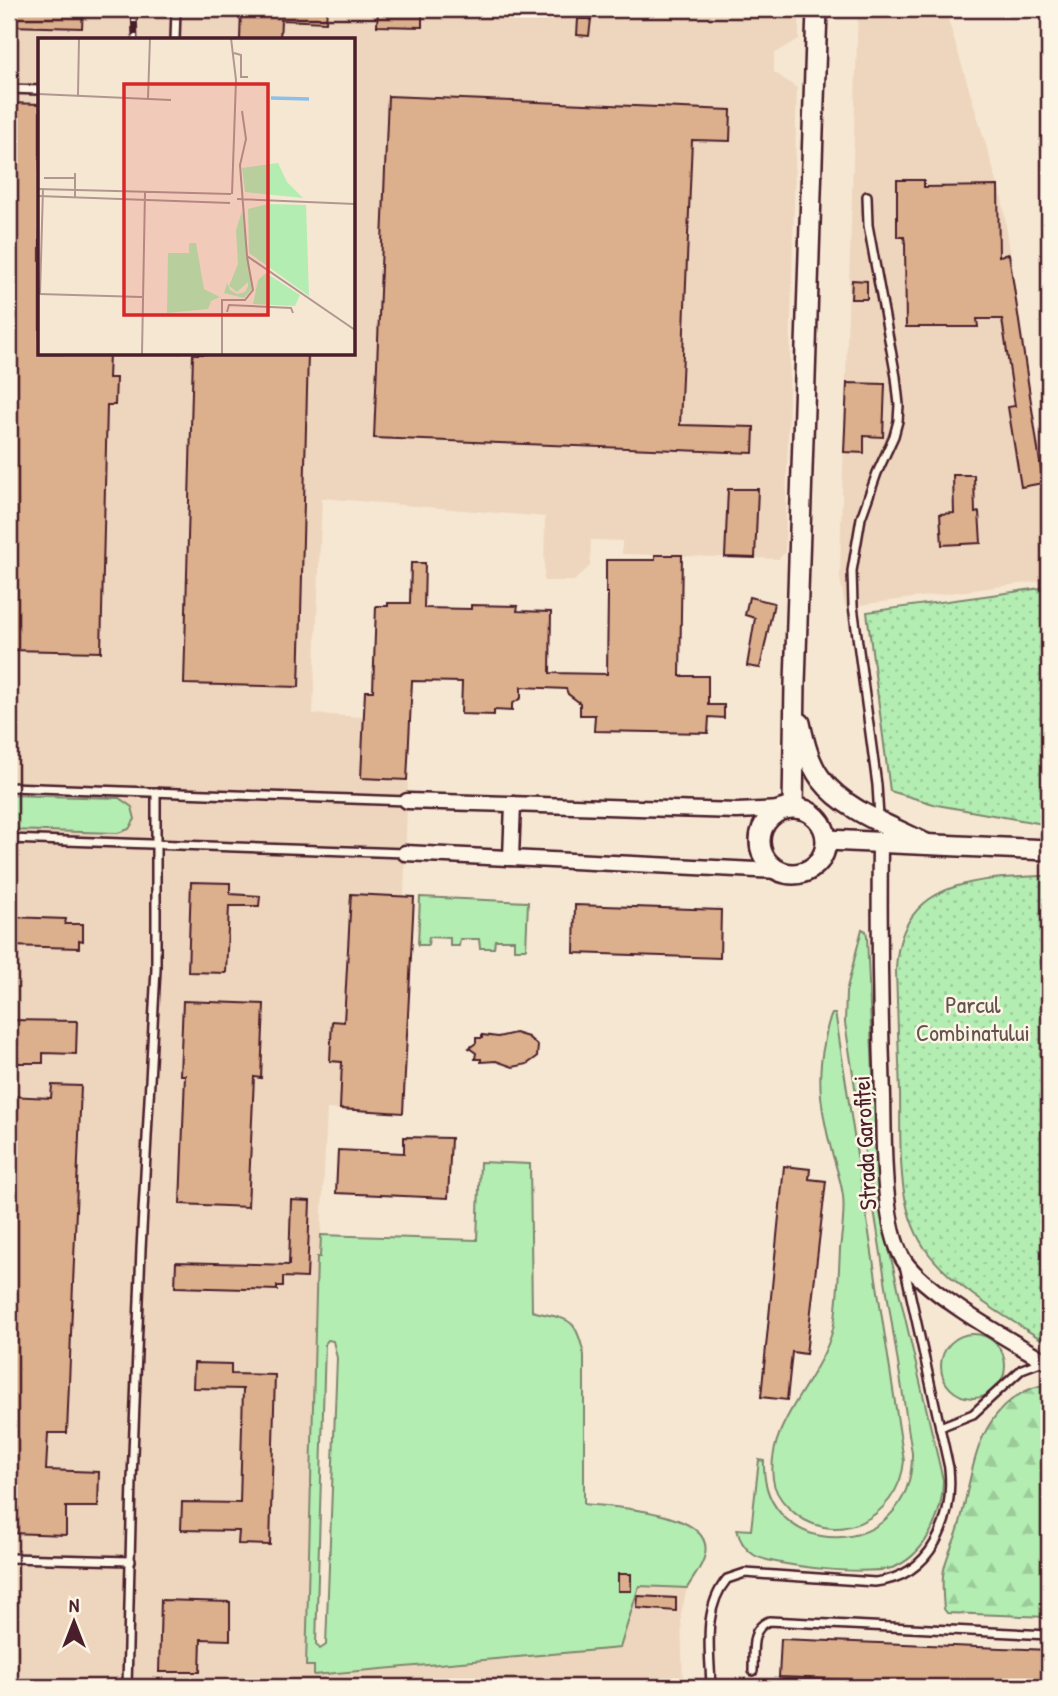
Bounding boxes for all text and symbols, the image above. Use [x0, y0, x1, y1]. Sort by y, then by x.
inset map [38, 38, 355, 355]
park label: Parcul Combinatului [916, 988, 1030, 1048]
street label: Strada Garofiței [844, 1075, 884, 1211]
north arrow [38, 1588, 108, 1658]
text: N [69, 1592, 79, 1618]

